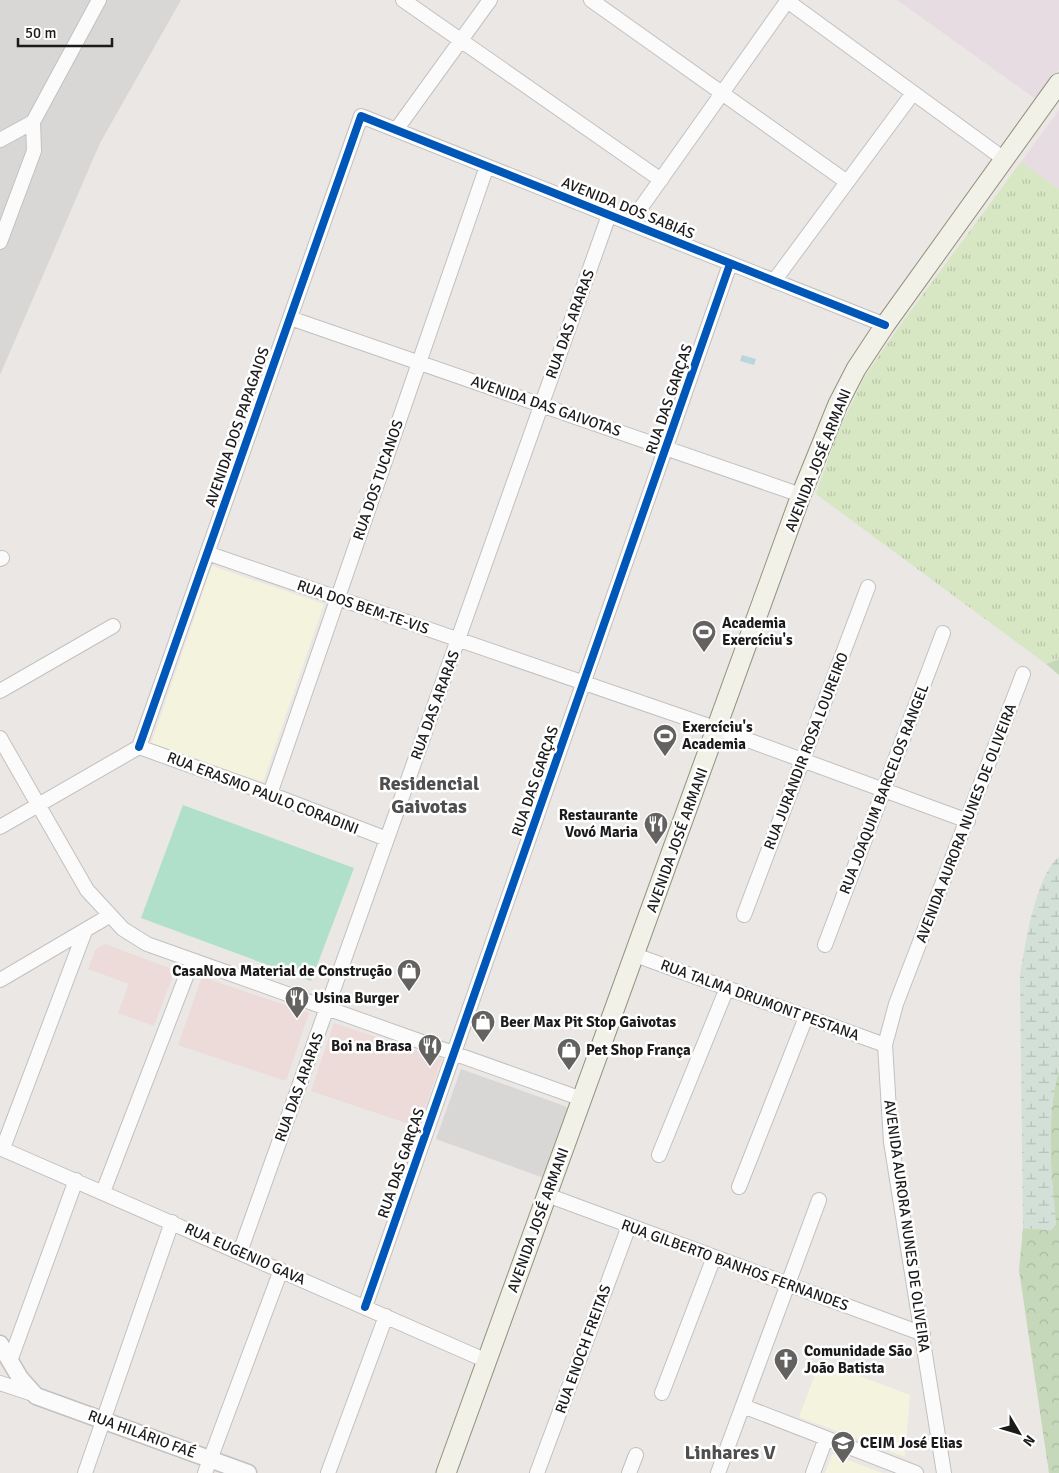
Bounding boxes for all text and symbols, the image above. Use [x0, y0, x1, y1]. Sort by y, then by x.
scale bar [18, 15, 111, 47]
text: 50 m [25, 24, 56, 42]
street label: AVENIDA DOS SABIÁS [559, 172, 697, 243]
street label: RUA DAS ARARAS [542, 267, 598, 381]
street label: RUA DAS GARÇAS [642, 341, 696, 457]
street label: AVENIDA DOS PAPAGAIOS [201, 345, 273, 509]
street label: AVENIDA DAS GAIVOTAS [469, 372, 623, 440]
street label: AVENIDA JOSÉ ARMANI [780, 385, 855, 534]
street label: RUA DOS TUCANOS [349, 417, 407, 543]
street label: RUA DOS BEM-TE-VIS [295, 576, 431, 638]
place label: Academia Exercíciu's [722, 614, 793, 649]
sports icon: Academia Exercíciu's [691, 619, 717, 653]
street label: RUA DAS ARARAS [407, 648, 463, 762]
street label: RUA JURANDIR ROSA LOUREIRO [760, 650, 852, 852]
street label: RUA JOAQUIM BARCELOS RANGEL [836, 681, 933, 897]
street label: AVENIDA AURORA NUNES DE OLIVEIRA [912, 701, 1020, 945]
place label: Exercíciu's Academia [682, 718, 753, 753]
street label: RUA DAS GARÇAS [508, 723, 562, 839]
sports icon: Exercíciu's Academia [652, 723, 678, 757]
street label: RUA ERASMO PAULO CORADINI [165, 748, 361, 838]
street label: AVENIDA JOSÉ ARMANI [641, 765, 712, 915]
district label: Residencial Gaivotas [379, 771, 479, 819]
place label: Restaurante Vovó Maria [559, 806, 638, 841]
restaurant icon: Restaurante Vovó Maria [643, 811, 669, 845]
street label: RUA TALMA DRUMONT PESTANA [658, 956, 862, 1044]
shop icon: CasaNova Material de Construção [396, 958, 422, 992]
place label: CasaNova Material de Construção [172, 962, 392, 980]
restaurant icon: Usina Burger [284, 985, 310, 1019]
place label: Usina Burger [314, 989, 399, 1007]
shop icon: Beer Max Pit Stop Gaivotas [470, 1009, 496, 1043]
place label: Beer Max Pit Stop Gaivotas [500, 1013, 676, 1031]
street label: RUA DAS ARARAS [271, 1030, 327, 1144]
restaurant icon: Boi na Brasa [417, 1033, 443, 1067]
place label: Boi na Brasa [331, 1037, 412, 1055]
shop icon: Pet Shop França [556, 1037, 582, 1071]
place label: Pet Shop França [586, 1041, 691, 1059]
street label: AVENIDA AURORA NUNES DE OLIVEIRA [880, 1099, 934, 1353]
street label: RUA DAS GARÇAS [374, 1105, 428, 1221]
street label: AVENIDA JOSÉ ARMANI [502, 1145, 573, 1295]
street label: RUA GILBERTO BANHOS FERNANDES [619, 1215, 851, 1315]
street label: RUA EUGENIO GAVA [182, 1219, 308, 1289]
street label: RUA ENOCH FREITAS [551, 1282, 615, 1416]
place label: Comunidade São João Batista [804, 1342, 912, 1377]
church icon: Comunidade São João Batista [773, 1347, 799, 1381]
street label: RUA HILÁRIO FAÉ [86, 1405, 199, 1462]
north arrow [994, 1408, 1044, 1458]
school or university icon: CEIM José Elias [830, 1430, 856, 1464]
text: N [1019, 1432, 1039, 1450]
place label: CEIM José Elias [860, 1434, 963, 1452]
district label: Linhares V [684, 1440, 776, 1465]

